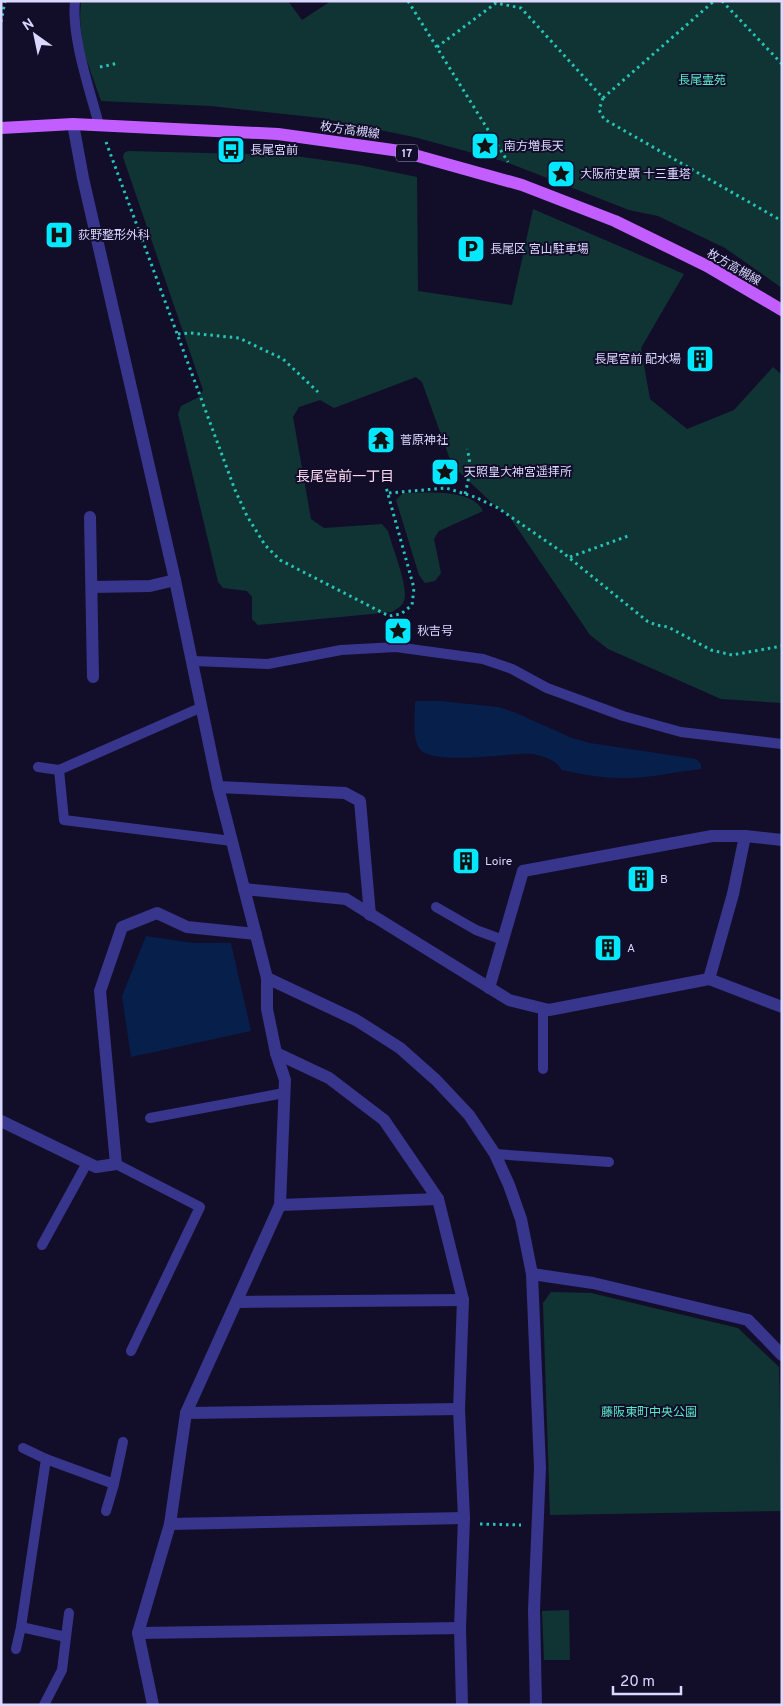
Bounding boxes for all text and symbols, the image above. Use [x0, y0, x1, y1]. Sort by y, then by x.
north arrow [10, 10, 60, 60]
text: N [20, 15, 38, 35]
park label: 長尾霊苑 [678, 73, 726, 89]
street label: 枚方高槻線 [319, 119, 381, 143]
place icon: 南方増長天 [470, 131, 500, 161]
bus stop icon: 長尾宮前 [216, 135, 246, 165]
place label: 南方増長天 [504, 139, 564, 155]
place label: 長尾宮前 [250, 143, 298, 159]
road number: 17 [396, 144, 418, 162]
place icon: 大阪府史蹟 十三重塔 [546, 159, 576, 189]
place label: 大阪府史蹟 十三重塔 [580, 167, 691, 183]
hospital icon: 荻野整形外科 [44, 220, 74, 250]
place label: 荻野整形外科 [78, 228, 150, 244]
parking icon: 長尾区 宮山駐車場 [456, 234, 486, 264]
place label: 長尾区 宮山駐車場 [490, 242, 589, 258]
street label: 枚方高槻線 [704, 246, 763, 290]
building icon: 長尾宮前 配水場 [685, 344, 715, 374]
place label: 長尾宮前 配水場 [594, 352, 681, 368]
temple icon: 菅原神社 [366, 425, 396, 455]
place label: 菅原神社 [400, 433, 448, 449]
place icon: 天照皇大神宮遥拝所 [430, 457, 460, 487]
place label: 天照皇大神宮遥拝所 [464, 465, 572, 481]
district label: 長尾宮前一丁目 [296, 468, 394, 486]
place icon: 秋吉号 [383, 616, 413, 646]
place label: 秋吉号 [417, 624, 453, 640]
building icon: Loire [451, 846, 481, 876]
place label: Loire [485, 854, 512, 870]
building icon: B [626, 864, 656, 894]
place label: B [660, 872, 668, 888]
building icon: A [593, 933, 623, 963]
place label: A [627, 941, 635, 957]
park label: 藤阪東町中央公園 [601, 1405, 697, 1421]
scale bar [613, 1664, 680, 1696]
text: 20 m [620, 1673, 655, 1692]

